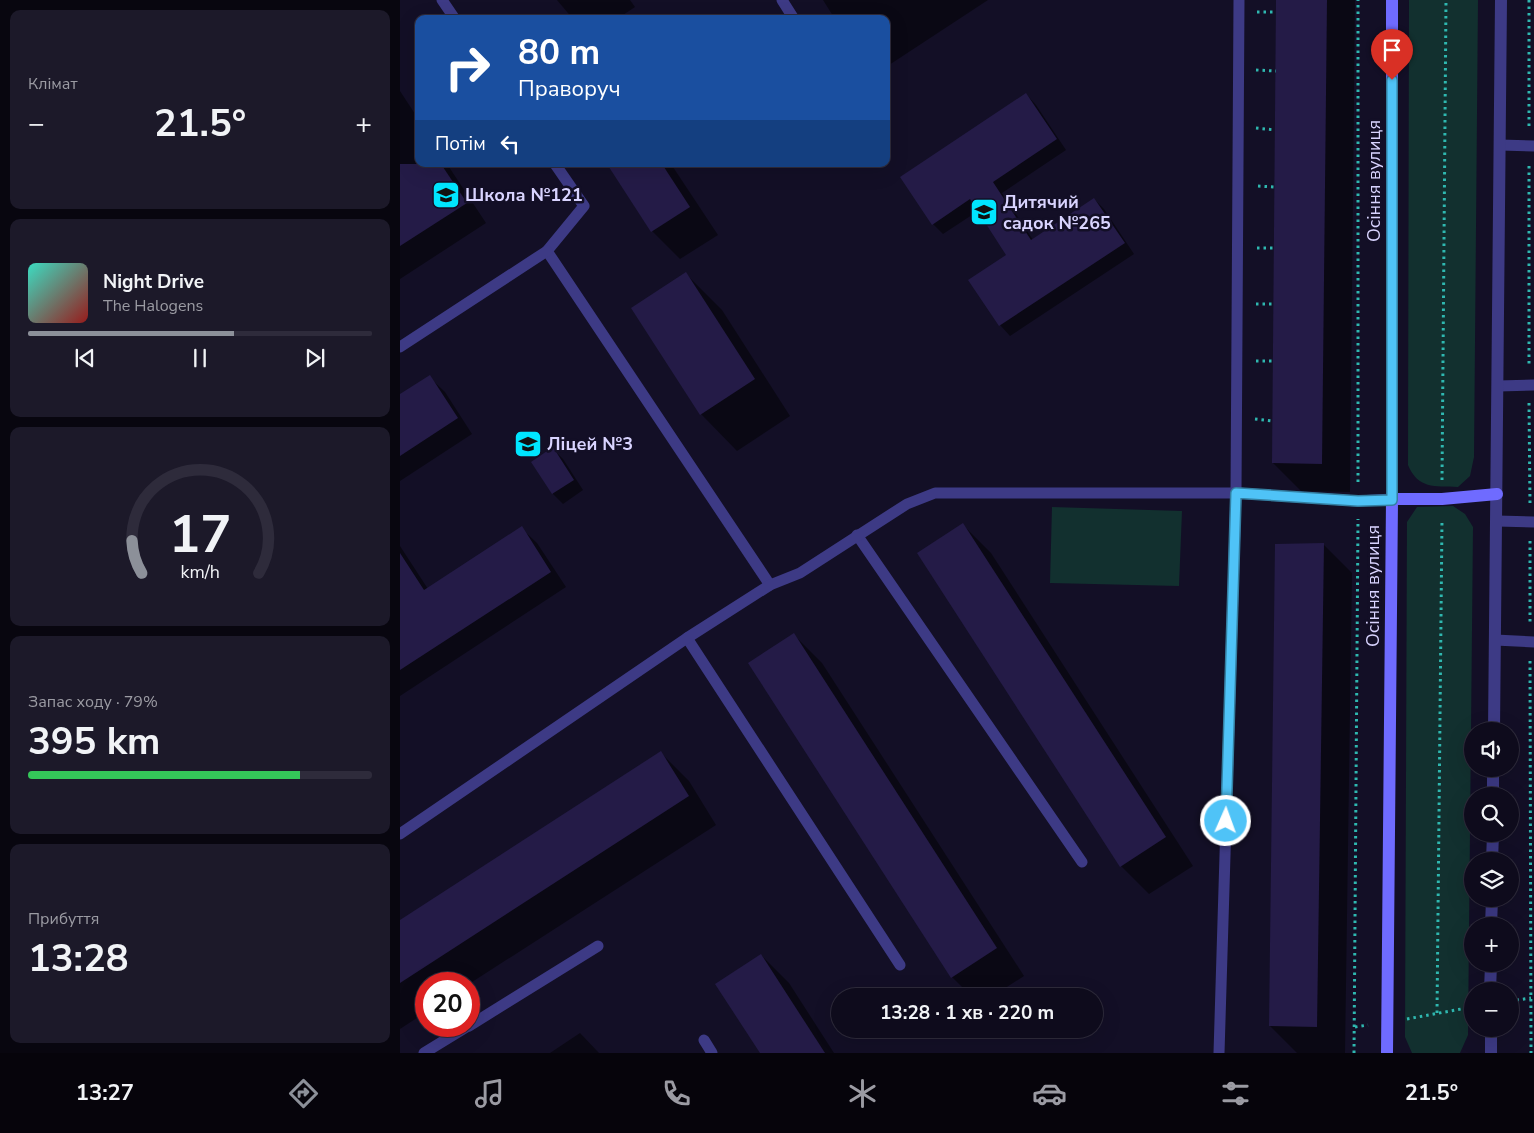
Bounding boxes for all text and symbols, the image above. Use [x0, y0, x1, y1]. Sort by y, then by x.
text: 80 m [518, 29, 600, 76]
pin [1371, 29, 1413, 80]
icon: right [435, 35, 500, 100]
icon: arrive [1378, 36, 1406, 64]
text: Клімат [28, 73, 78, 95]
text: Праворуч [518, 74, 621, 104]
text: 21.5° [154, 98, 246, 149]
text: − [28, 105, 45, 143]
text: + [355, 105, 372, 143]
street label: Осіння вулиця [1362, 120, 1386, 242]
icon: left [496, 130, 524, 158]
text: Потім [435, 131, 486, 157]
school or university icon: Школа №121 [431, 180, 461, 210]
place label: Школа №121 [465, 183, 583, 207]
place label: Дитячий садок №265 [1003, 190, 1111, 235]
school or university icon: Дитячий садок №265 [969, 197, 999, 227]
text: Night Drive [103, 269, 204, 295]
text: The Halogens [103, 295, 203, 317]
icon: previous [71, 344, 99, 372]
icon: pause [186, 344, 214, 372]
icon: next [301, 344, 329, 372]
school or university icon: Ліцей №3 [513, 429, 543, 459]
place label: Ліцей №3 [547, 432, 633, 456]
text: 17 [169, 499, 231, 570]
street label: Осіння вулиця [1361, 525, 1385, 647]
text: km/h [180, 560, 220, 584]
text: Запас ходу · 79% [28, 691, 158, 713]
text: 395 km [28, 716, 160, 767]
map controls [1464, 722, 1519, 1037]
button: sound [1464, 722, 1519, 777]
button: search [1464, 787, 1519, 842]
position arrow [1199, 794, 1251, 846]
button: layers [1464, 852, 1519, 907]
text: Прибуття [28, 908, 99, 930]
button: + [1464, 917, 1519, 972]
text: 13:28 [28, 933, 129, 984]
speed limit sign: 20 [415, 972, 480, 1037]
button: − [1464, 982, 1519, 1037]
text: 13:28 · 1 хв · 220 m [880, 1000, 1054, 1026]
icon: directions [286, 1076, 321, 1111]
icon: music [472, 1076, 507, 1111]
icon: phone [659, 1076, 694, 1111]
icon: climate [845, 1076, 880, 1111]
icon: car [1032, 1076, 1067, 1111]
icon: filters [1218, 1076, 1253, 1111]
text: 13:27 [76, 1078, 134, 1108]
text: 21.5° [1405, 1078, 1458, 1108]

